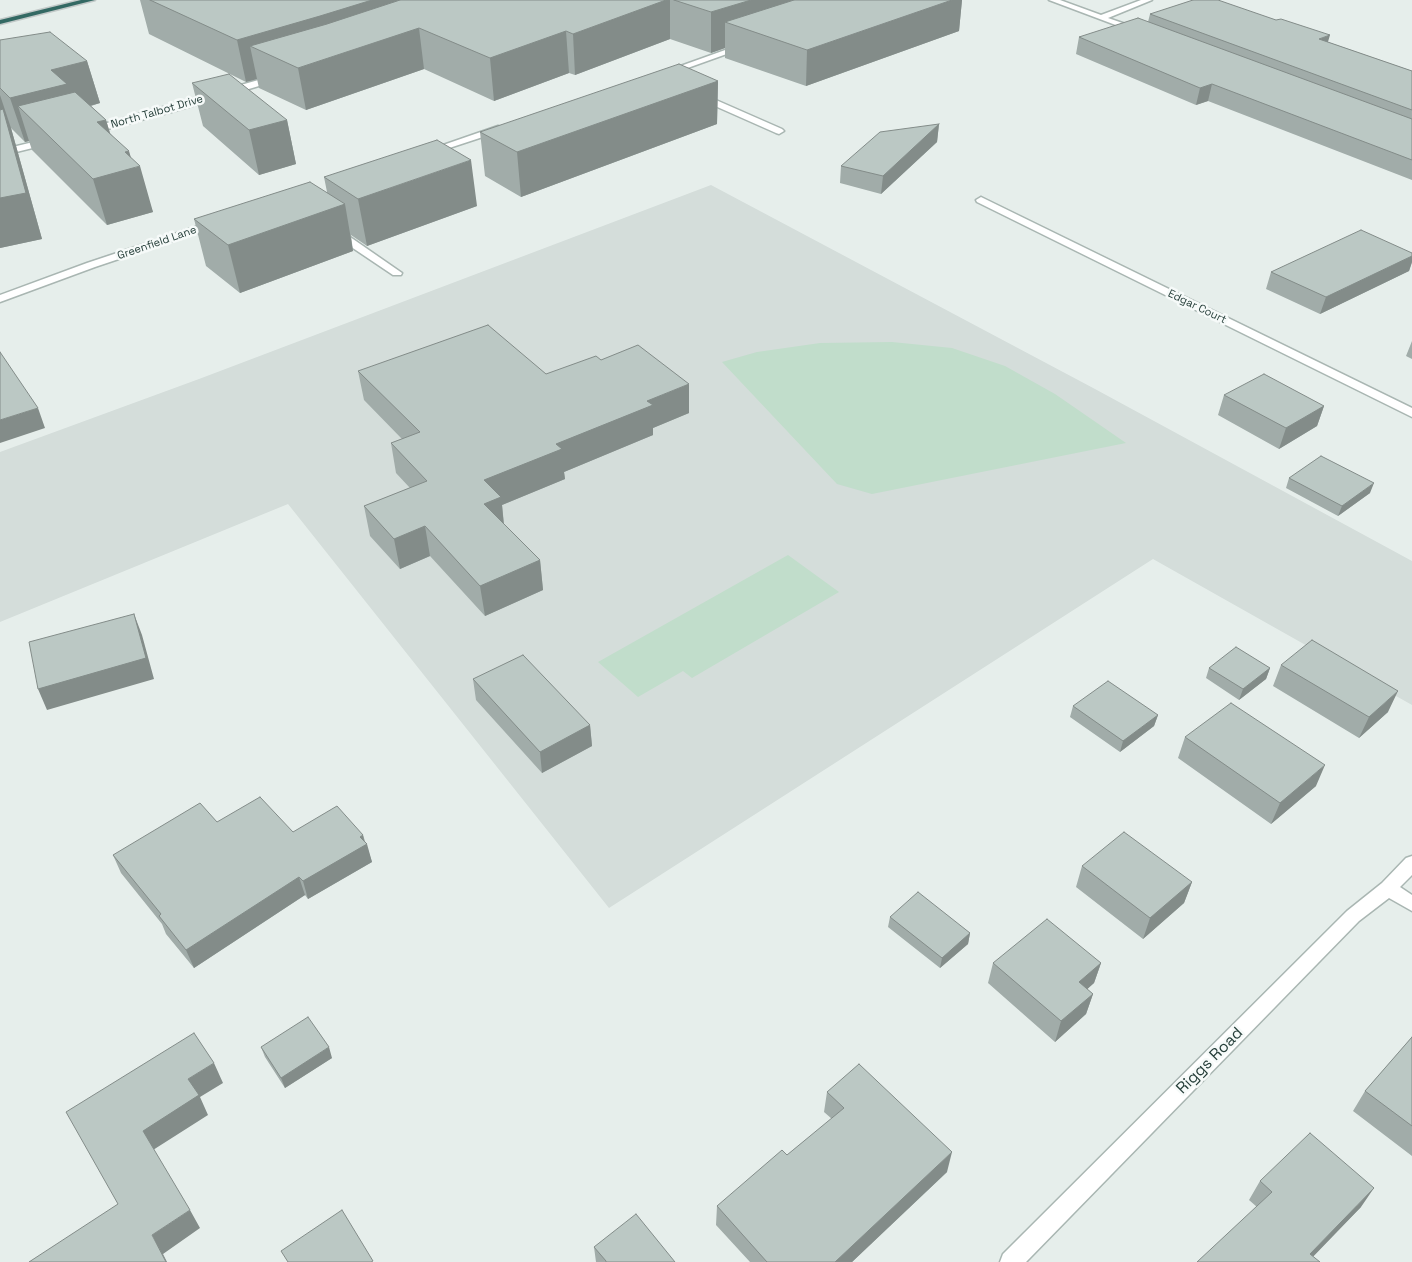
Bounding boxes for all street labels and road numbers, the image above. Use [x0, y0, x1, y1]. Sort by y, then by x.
street label: North Talbot Drive [109, 93, 205, 131]
street label: Greenfield Lane [116, 223, 198, 263]
street label: Edgar Court [1166, 287, 1228, 327]
street label: Riggs Road [1173, 1024, 1247, 1098]

